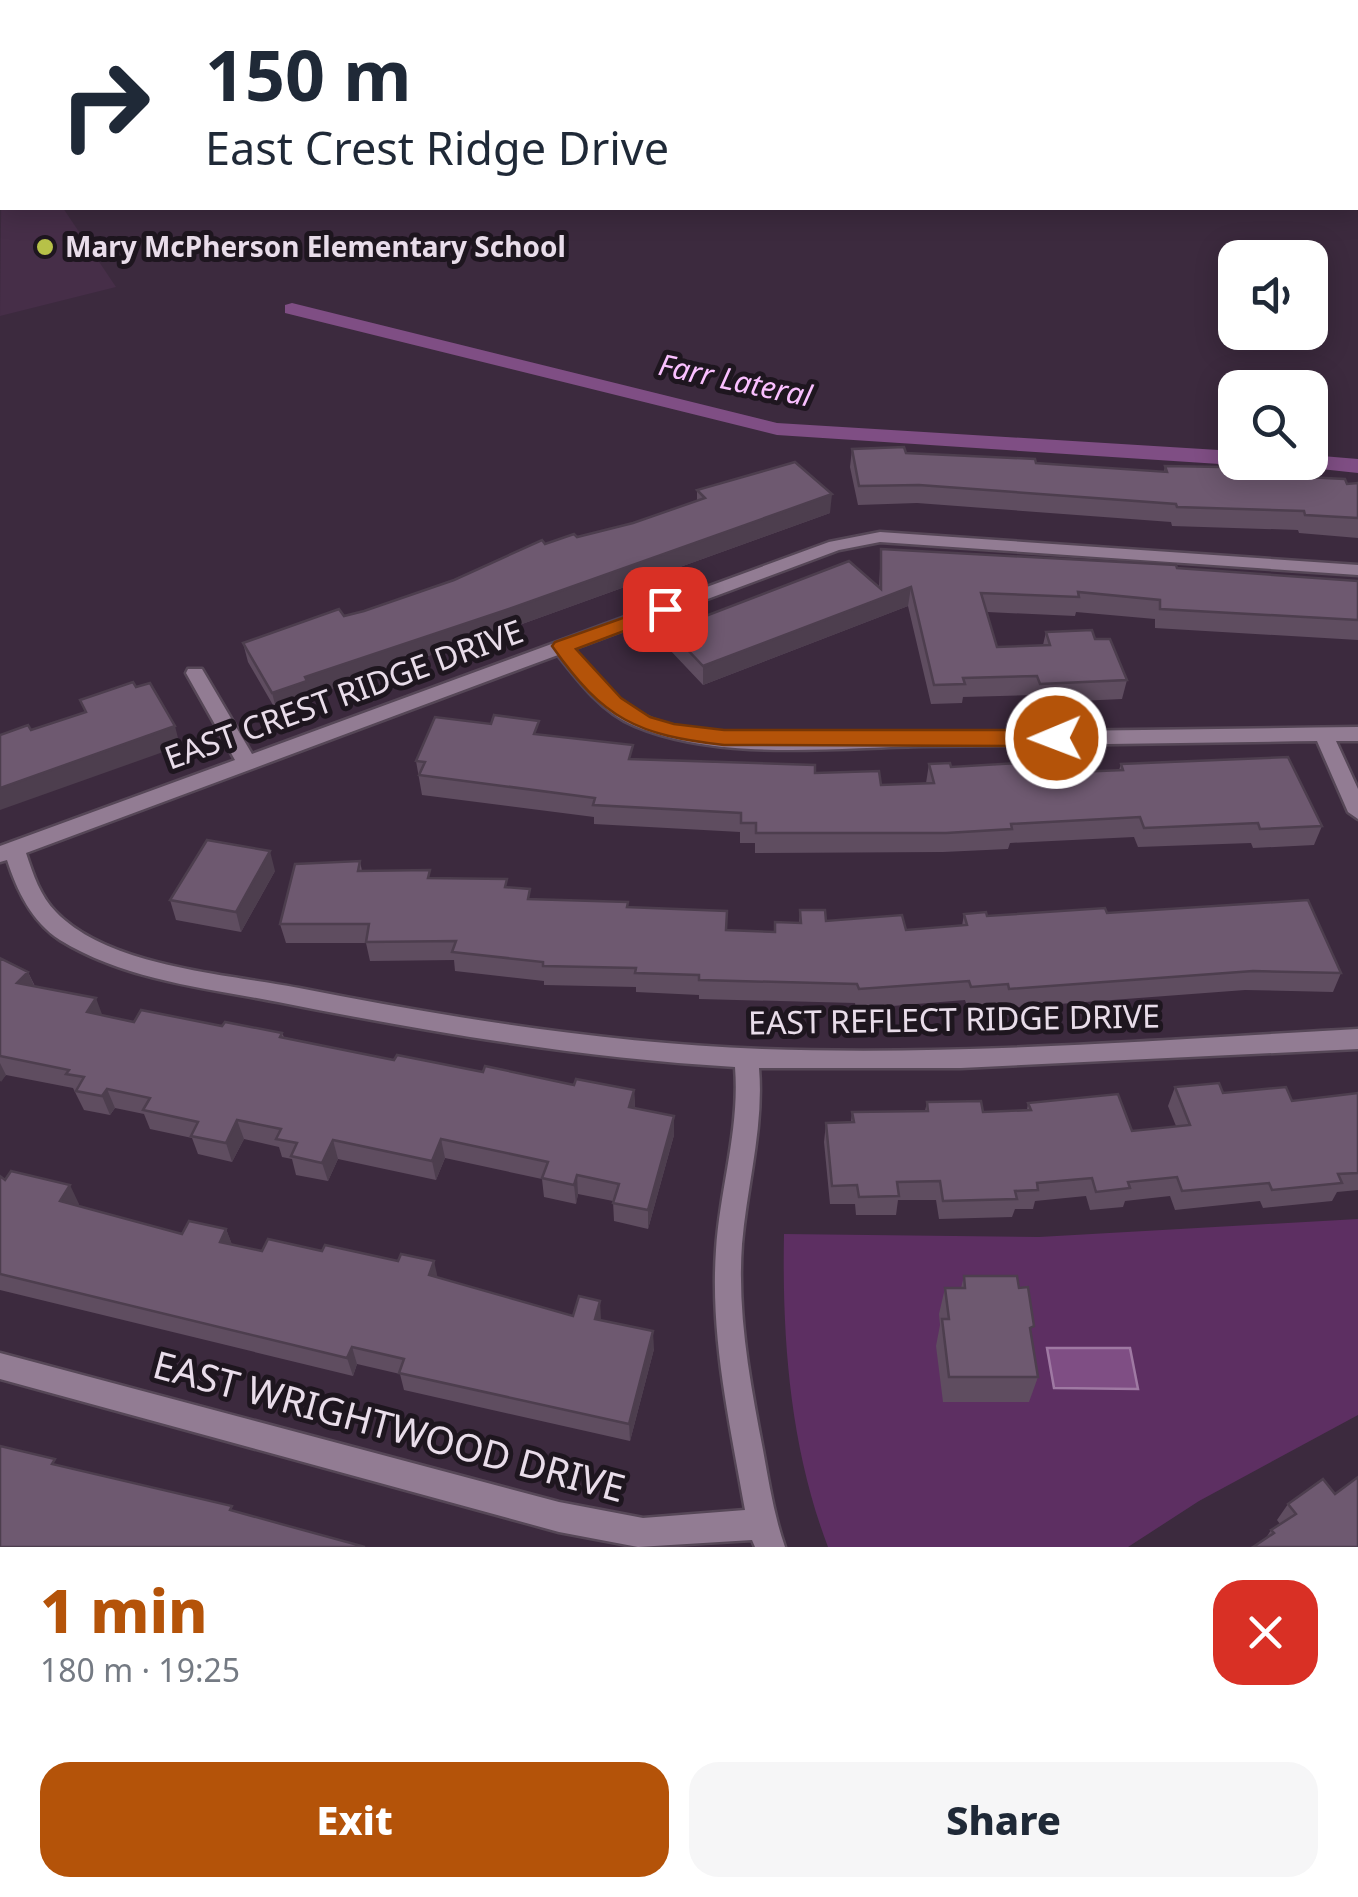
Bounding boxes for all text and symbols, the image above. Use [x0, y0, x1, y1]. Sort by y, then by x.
text: 150 m [205, 26, 412, 122]
icon: right [40, 40, 170, 170]
text: East Crest Ridge Drive [205, 117, 669, 178]
place label: Mary McPherson Elementary School [65, 227, 566, 265]
marker: Mary McPherson Elementary School [34, 236, 56, 258]
map controls [1218, 240, 1328, 480]
button: sound [1218, 240, 1328, 350]
water label: Farr Lateral [655, 343, 817, 416]
button: search [1218, 370, 1328, 480]
pin [623, 567, 708, 652]
icon: arrive [638, 582, 693, 637]
street label: EAST CREST RIDGE DRIVE [158, 609, 529, 778]
position arrow [1004, 686, 1108, 790]
street label: EAST REFLECT RIDGE DRIVE [748, 993, 1160, 1044]
street label: EAST WRIGHTWOOD DRIVE [148, 1337, 631, 1513]
text: 1 min [40, 1569, 208, 1651]
button: close [1213, 1580, 1318, 1685]
text: 180 m · 19:25 [40, 1648, 240, 1691]
button: Exit [40, 1762, 669, 1877]
button: Share [689, 1762, 1318, 1877]

